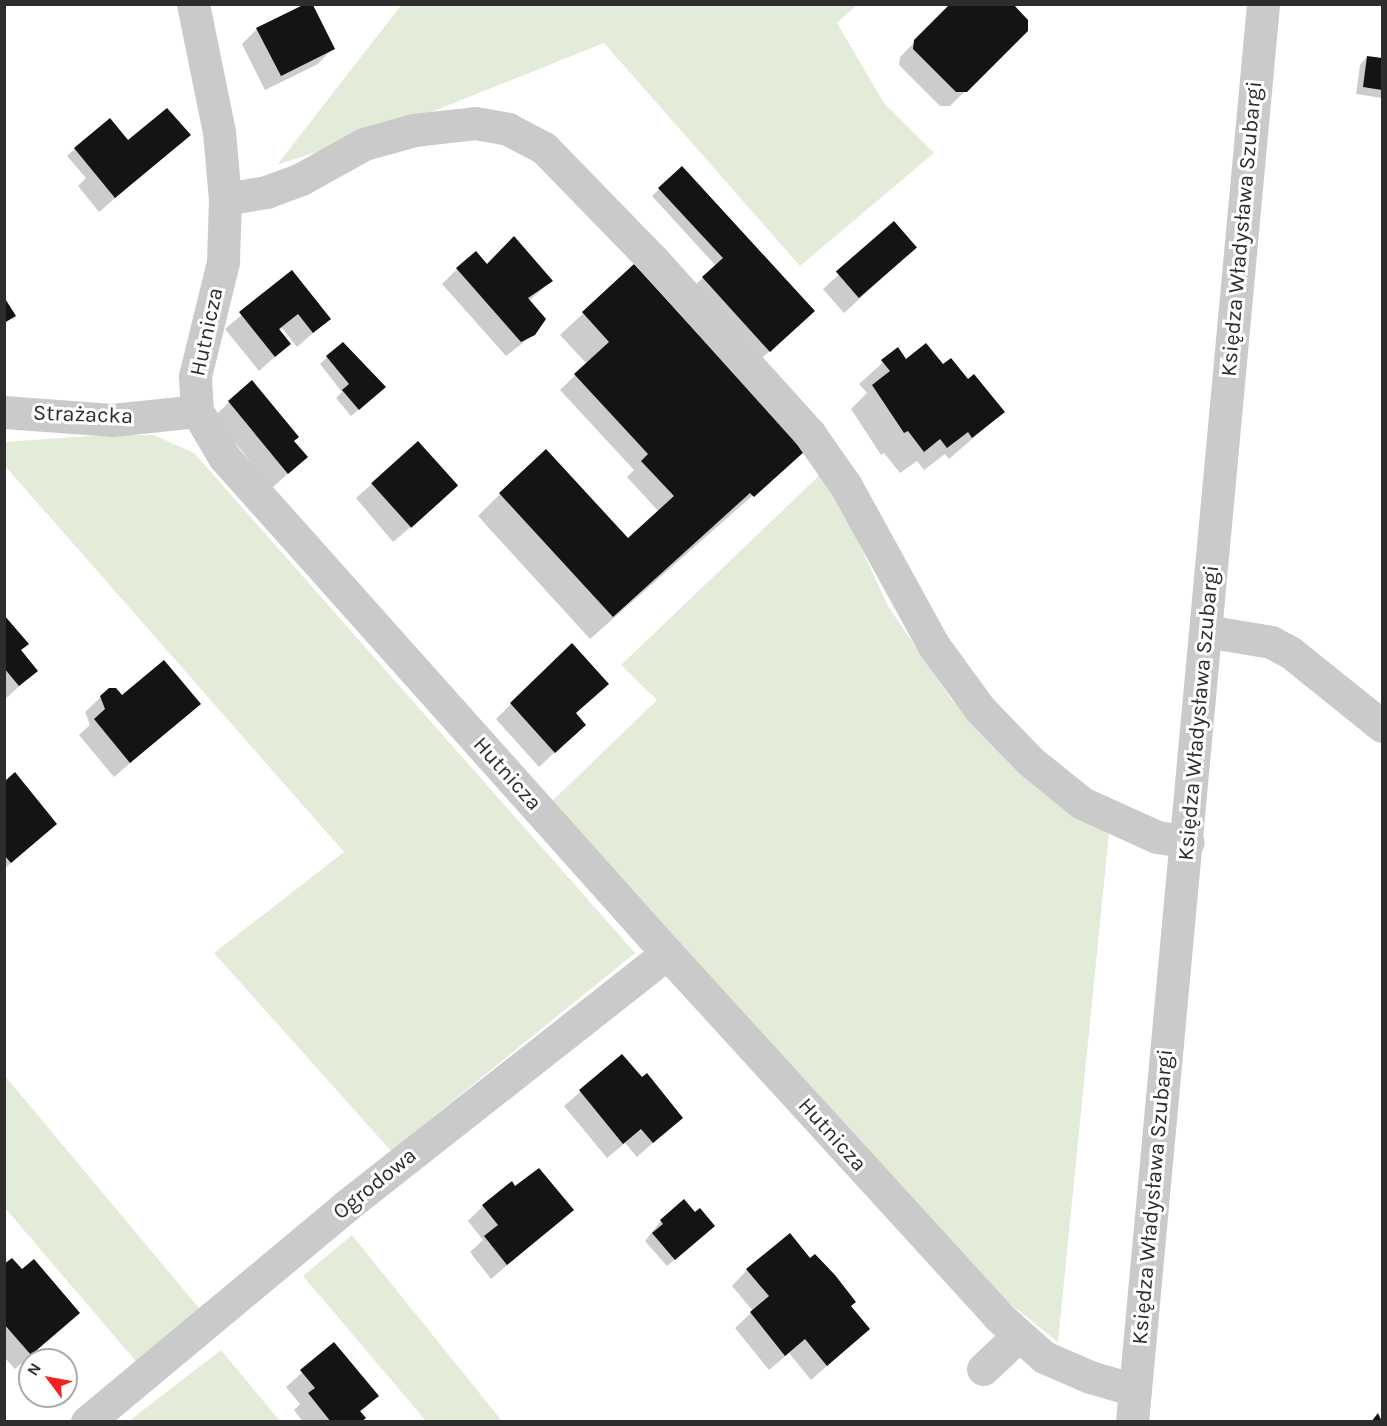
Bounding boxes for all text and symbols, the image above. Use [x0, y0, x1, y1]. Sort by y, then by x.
street label: Księdza Władysława Szubargi [1216, 80, 1268, 378]
street label: Hutnicza [185, 285, 229, 379]
street label: Strażacka [33, 400, 133, 430]
street label: Księdza Władysława Szubargi [1173, 564, 1225, 862]
street label: Hutnicza [467, 732, 547, 816]
street label: Księdza Władysława Szubargi [1127, 1048, 1179, 1346]
street label: Hutnicza [792, 1093, 872, 1177]
street label: Ogrodowa [328, 1142, 422, 1226]
north arrow [18, 1348, 78, 1408]
text: N [23, 1359, 45, 1379]

